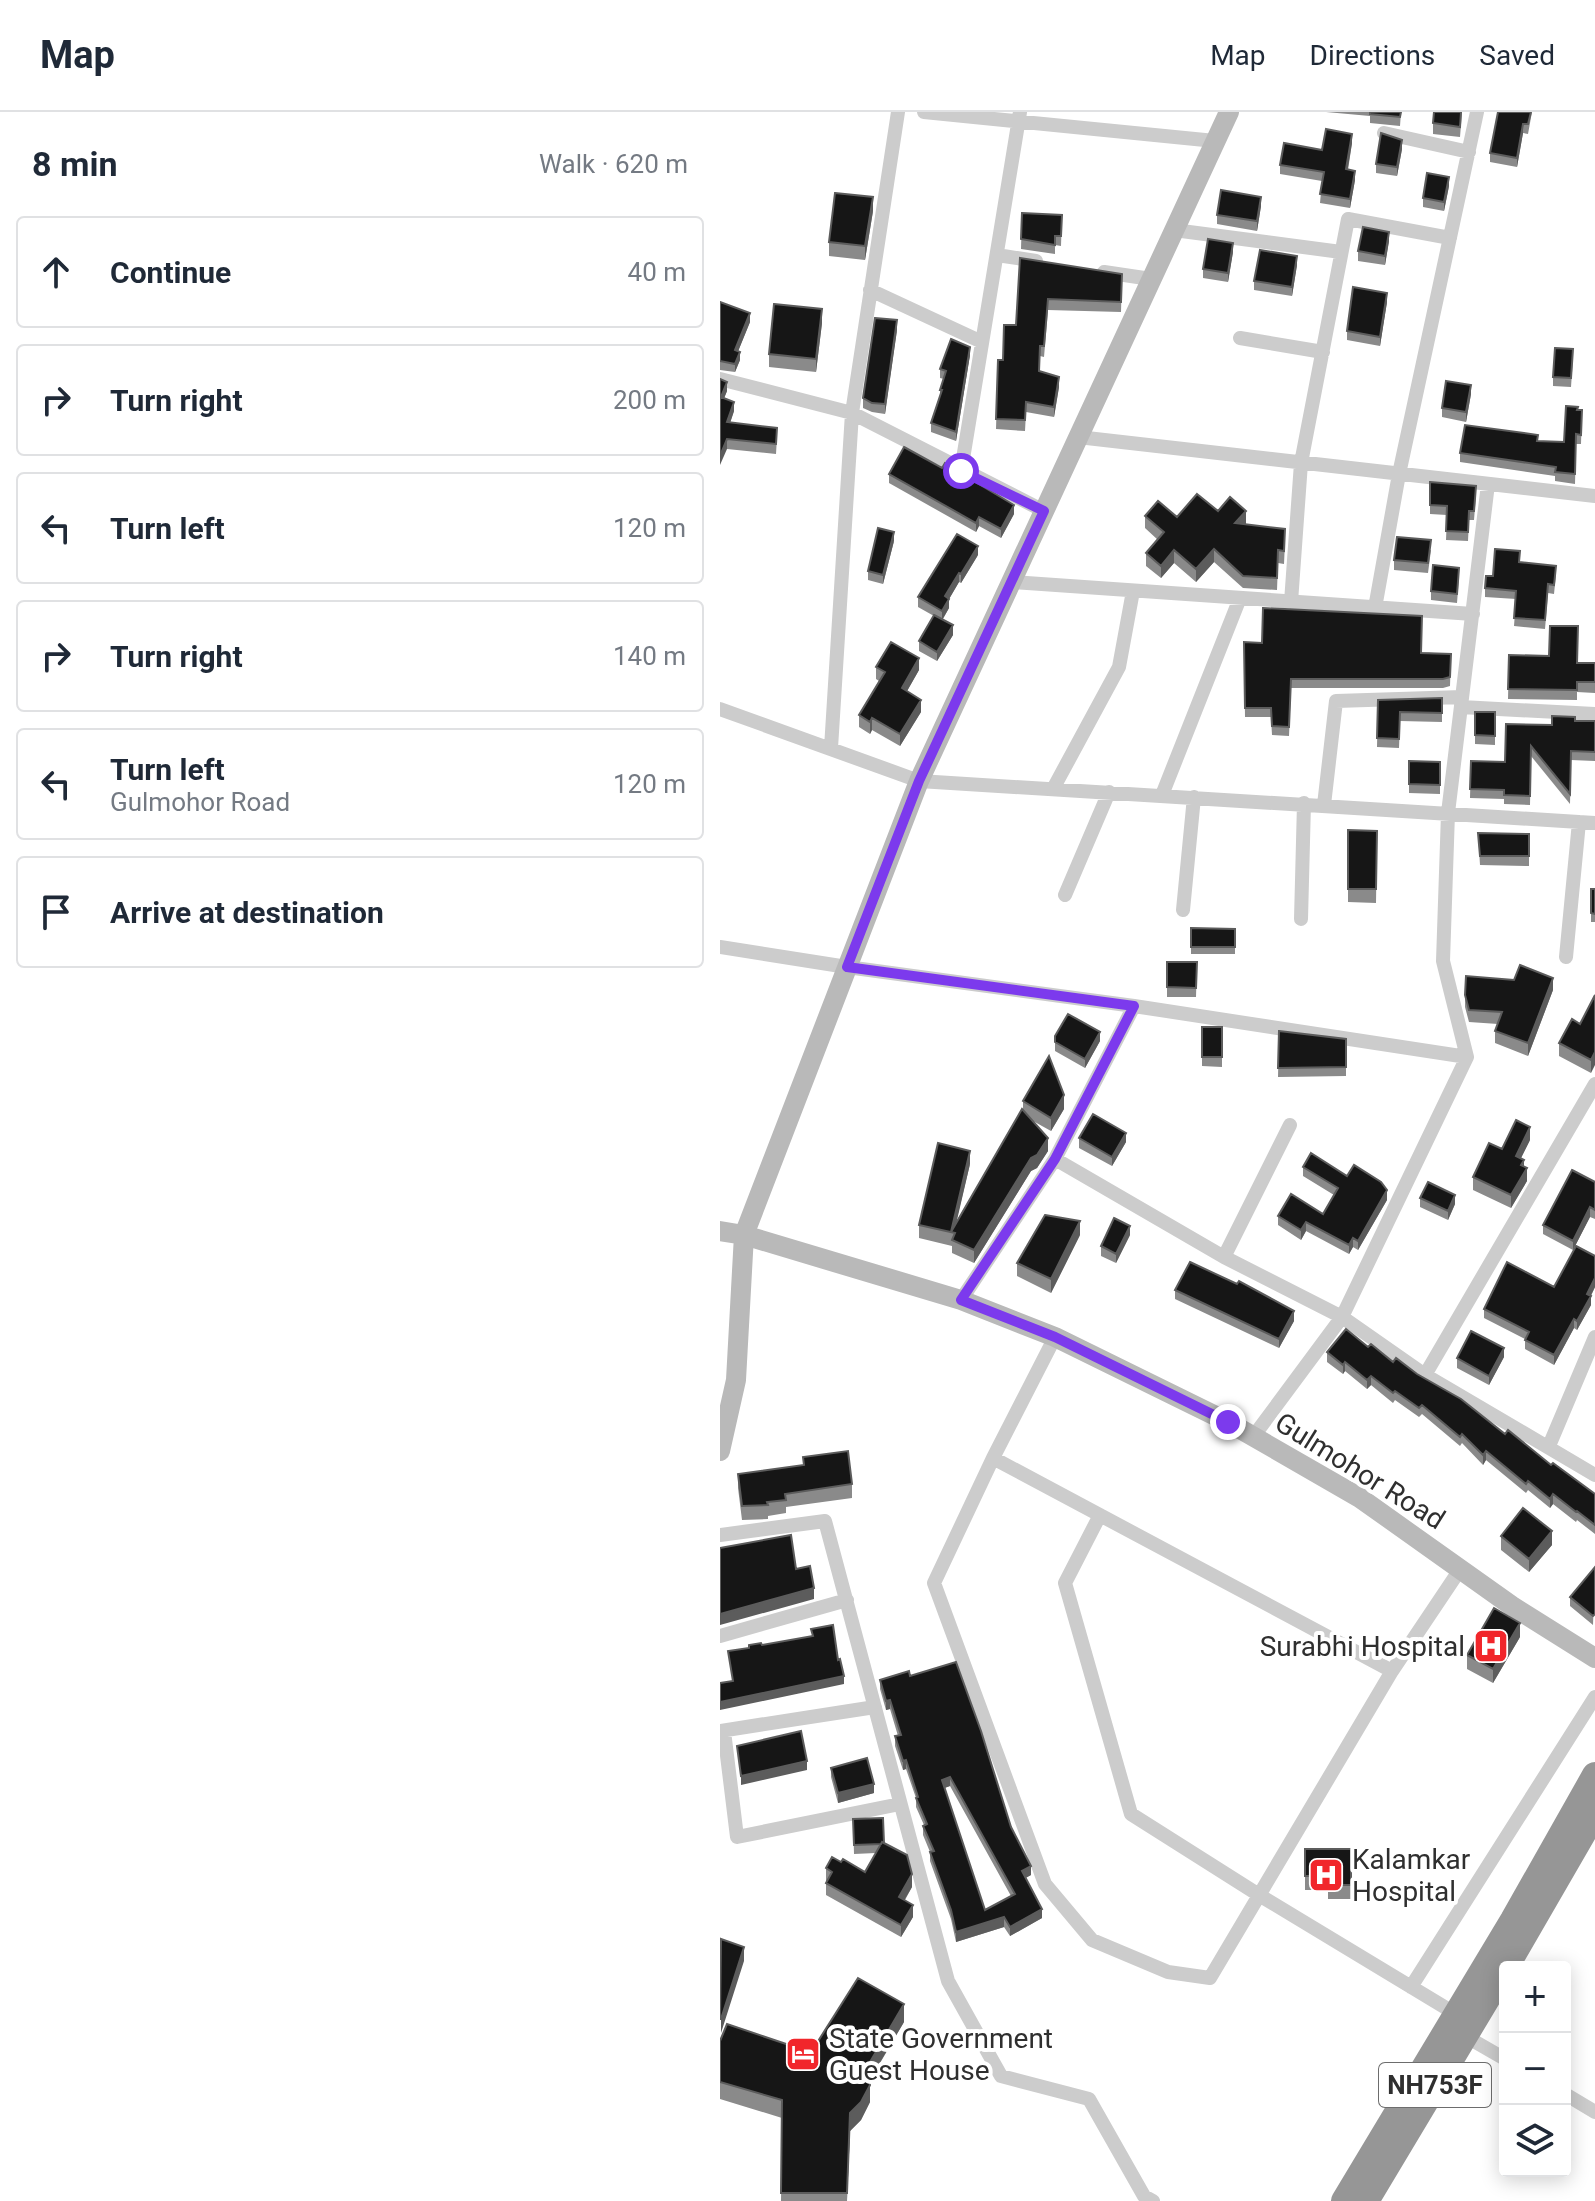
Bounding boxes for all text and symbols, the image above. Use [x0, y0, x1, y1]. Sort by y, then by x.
text: Map [40, 33, 115, 77]
text: Map [1210, 39, 1266, 72]
text: Directions [1310, 39, 1435, 72]
text: Saved [1479, 39, 1555, 72]
text: 8 min [32, 144, 117, 184]
text: Walk · 620 m [539, 149, 688, 179]
icon: ahead [34, 250, 78, 294]
text: Continue [110, 255, 231, 290]
text: 40 m [628, 257, 686, 287]
icon: right [34, 378, 78, 422]
text: Turn right [110, 383, 243, 418]
text: 200 m [613, 385, 686, 415]
route start [943, 453, 979, 489]
icon: left [34, 506, 78, 550]
text: Turn left [110, 511, 225, 546]
text: 120 m [613, 513, 686, 543]
icon: right [34, 634, 78, 678]
text: Turn right [110, 639, 243, 674]
text: 140 m [613, 641, 686, 671]
text: Turn left [110, 752, 225, 787]
icon: left [34, 762, 78, 806]
text: 120 m [613, 769, 686, 799]
text: Gulmohor Road [110, 787, 290, 817]
icon: arrive [34, 890, 78, 934]
text: Arrive at destination [110, 895, 384, 930]
route end [1210, 1404, 1246, 1440]
street label: Gulmohor Road [1269, 1406, 1451, 1536]
hospital icon: Surabhi Hospital [1472, 1627, 1510, 1665]
place label: Surabhi Hospital [1260, 1630, 1465, 1663]
place label: Kalamkar Hospital [1352, 1843, 1471, 1908]
hospital icon: Kalamkar Hospital [1307, 1856, 1345, 1894]
map controls [1499, 1961, 1571, 2177]
button: + [1499, 1961, 1571, 2033]
place label: State Government Guest House [829, 2022, 1053, 2087]
button: − [1499, 2033, 1571, 2105]
hotel icon: State Government Guest House [784, 2035, 822, 2073]
road number: NH753F [1379, 2063, 1491, 2107]
button: layers [1499, 2105, 1571, 2177]

